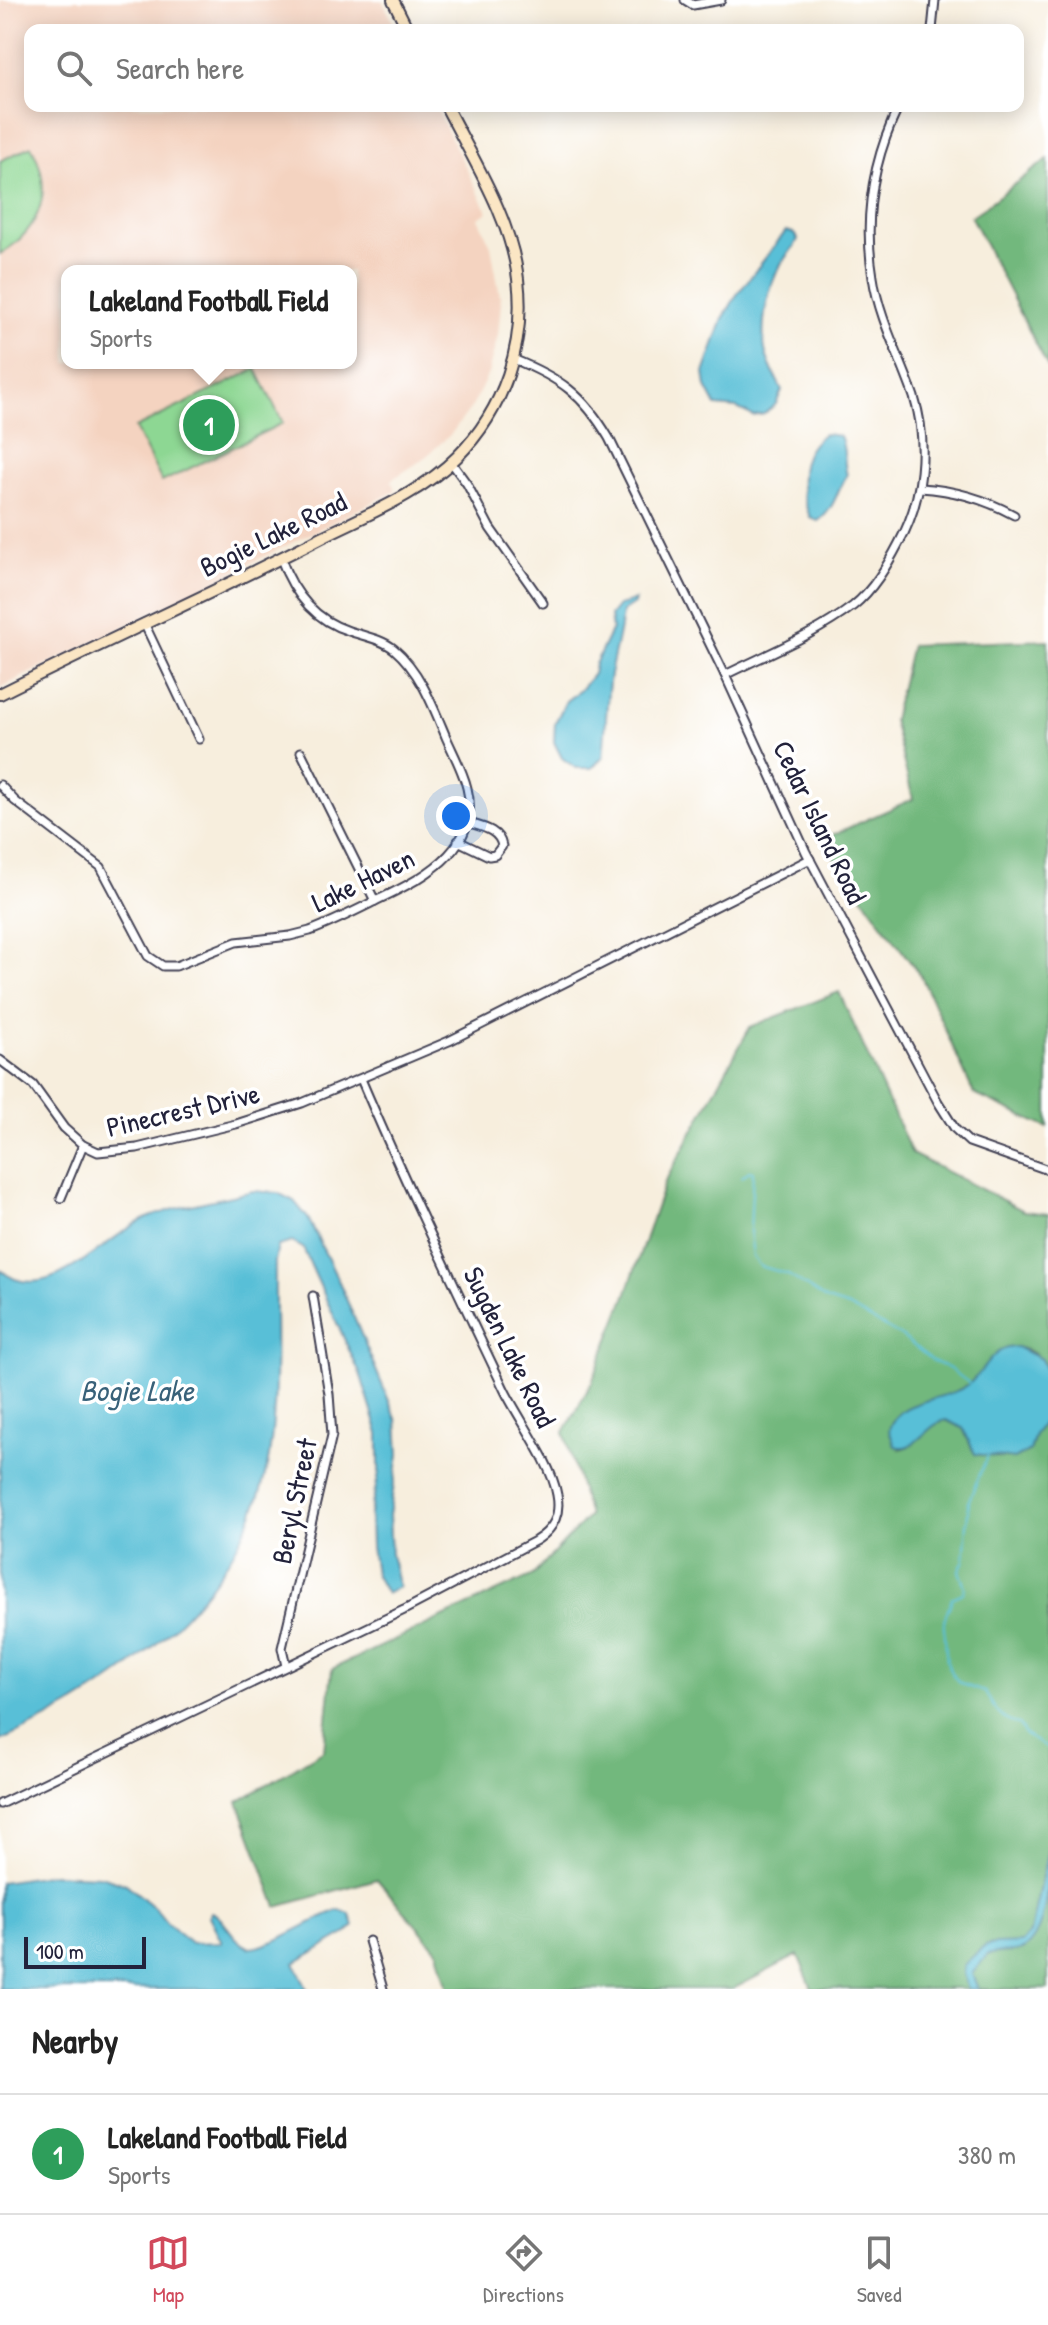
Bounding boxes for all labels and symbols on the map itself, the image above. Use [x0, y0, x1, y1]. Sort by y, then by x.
pin: 1 [183, 395, 235, 455]
street label: Bogie Lake Road [194, 482, 353, 586]
street label: Cedar Island Road [764, 734, 876, 910]
your location [436, 796, 476, 836]
street label: Lake Haven [305, 839, 421, 921]
street label: Pinecrest Drive [103, 1074, 263, 1146]
street label: Sugden Lake Road [455, 1260, 565, 1434]
water label: Bogie Lake [80, 1370, 195, 1411]
street label: Beryl Street [262, 1435, 326, 1567]
scale bar [24, 1933, 146, 1969]

